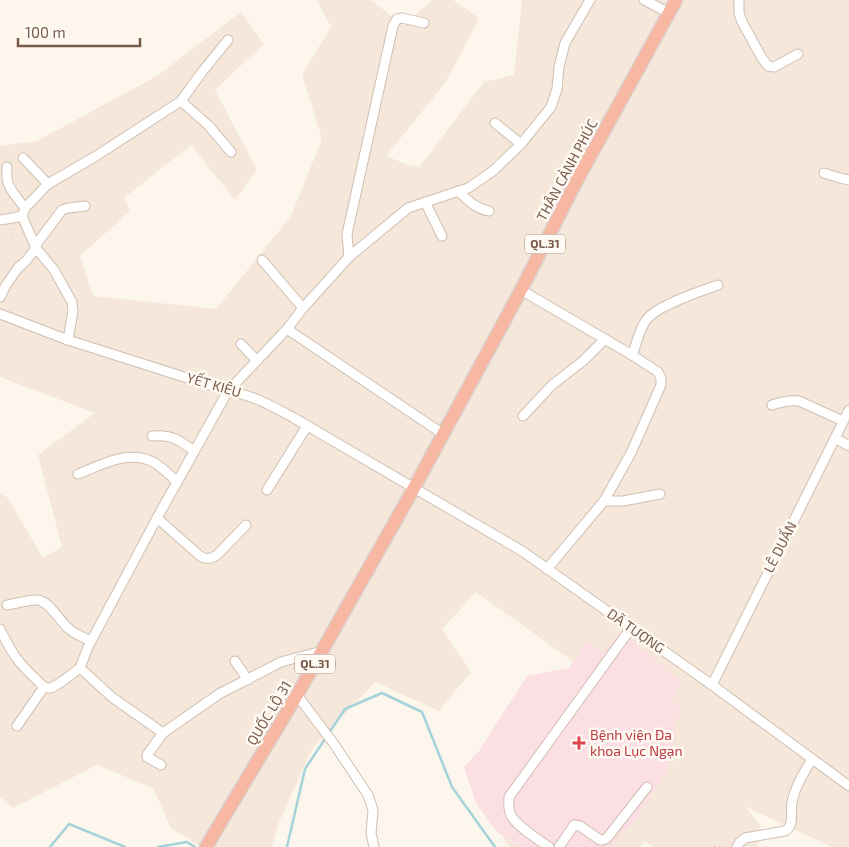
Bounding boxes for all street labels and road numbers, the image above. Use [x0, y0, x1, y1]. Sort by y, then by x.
street label: THÂN CẢNH PHÚC [532, 116, 601, 224]
road number: QL.31 [525, 234, 565, 253]
street label: YẾT KIÊU [185, 369, 243, 400]
street label: LÊ DUẨN [759, 518, 800, 575]
street label: DÃ TƯỢNG [604, 605, 668, 657]
road number: QL.31 [295, 654, 335, 674]
street label: QUỐC LỘ 31 [243, 678, 294, 748]

